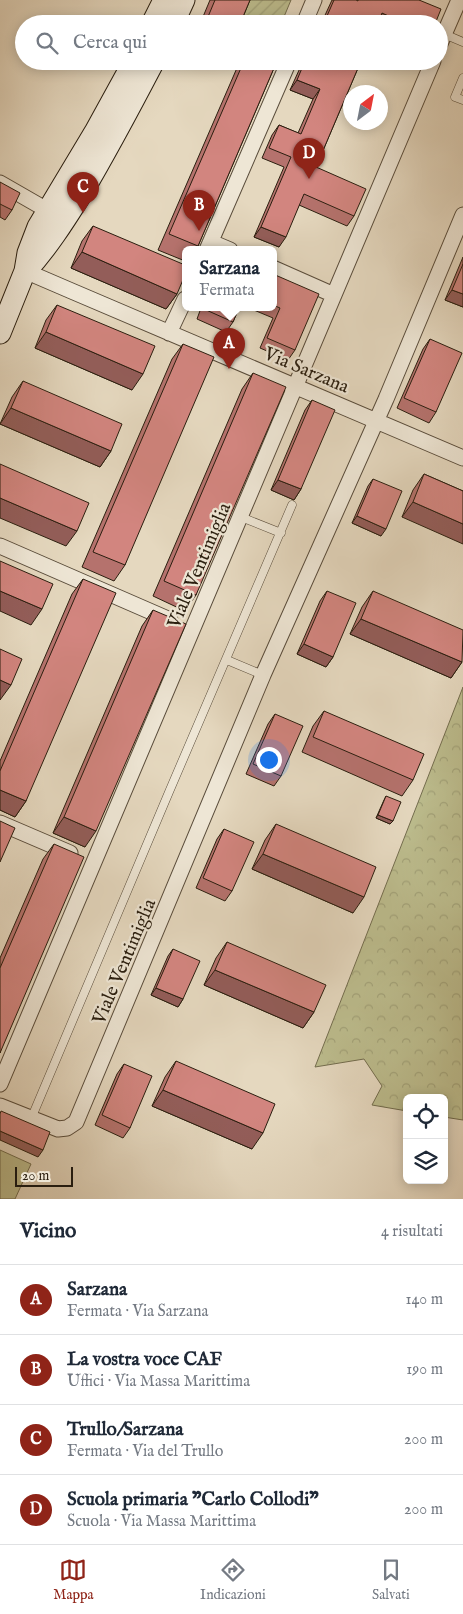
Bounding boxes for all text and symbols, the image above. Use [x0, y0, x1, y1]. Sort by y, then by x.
search box [15, 15, 448, 70]
icon: search [33, 29, 61, 57]
text: Cerca qui [73, 31, 147, 55]
north arrow [343, 85, 388, 130]
pin: D [293, 138, 325, 179]
pin: C [67, 172, 99, 213]
pin: B [183, 190, 215, 231]
popup [182, 246, 277, 311]
text: Sarzana [199, 257, 260, 281]
text: Fermata [199, 281, 254, 301]
pin: A [213, 328, 245, 369]
street label: Via Sarzana [259, 342, 353, 400]
street label: Viale Ventimiglia [162, 499, 237, 633]
your location [256, 747, 282, 773]
street label: Viale Ventimiglia [87, 895, 162, 1029]
map controls [403, 1094, 448, 1184]
button: locate [403, 1094, 448, 1139]
button: layers [403, 1139, 448, 1184]
scale bar [15, 1164, 72, 1187]
text: 20 m [22, 1167, 49, 1185]
text: Vicino [20, 1218, 76, 1245]
text: 4 risultati [381, 1222, 443, 1242]
text: Sarzana [67, 1278, 127, 1302]
text: A [31, 1290, 41, 1310]
text: 140 m [405, 1290, 443, 1310]
text: Fermata · Via Sarzana [67, 1302, 208, 1322]
text: La vostra voce CAF [67, 1348, 222, 1372]
text: B [31, 1360, 41, 1380]
text: 190 m [406, 1360, 443, 1380]
text: Uffici · Via Massa Marittima [67, 1372, 250, 1392]
text: Trullo/Sarzana [67, 1418, 184, 1442]
text: C [30, 1430, 42, 1450]
text: 200 m [404, 1430, 443, 1450]
text: Fermata · Via del Trullo [67, 1442, 223, 1462]
text: Scuola primaria "Carlo Collodi" [67, 1488, 319, 1512]
text: D [30, 1500, 42, 1520]
text: 200 m [404, 1500, 443, 1520]
text: Scuola · Via Massa Marittima [67, 1512, 256, 1532]
tab: Mappa [53, 1556, 94, 1604]
tab: Indicazioni [200, 1556, 266, 1604]
tab: Salvati [372, 1556, 410, 1604]

